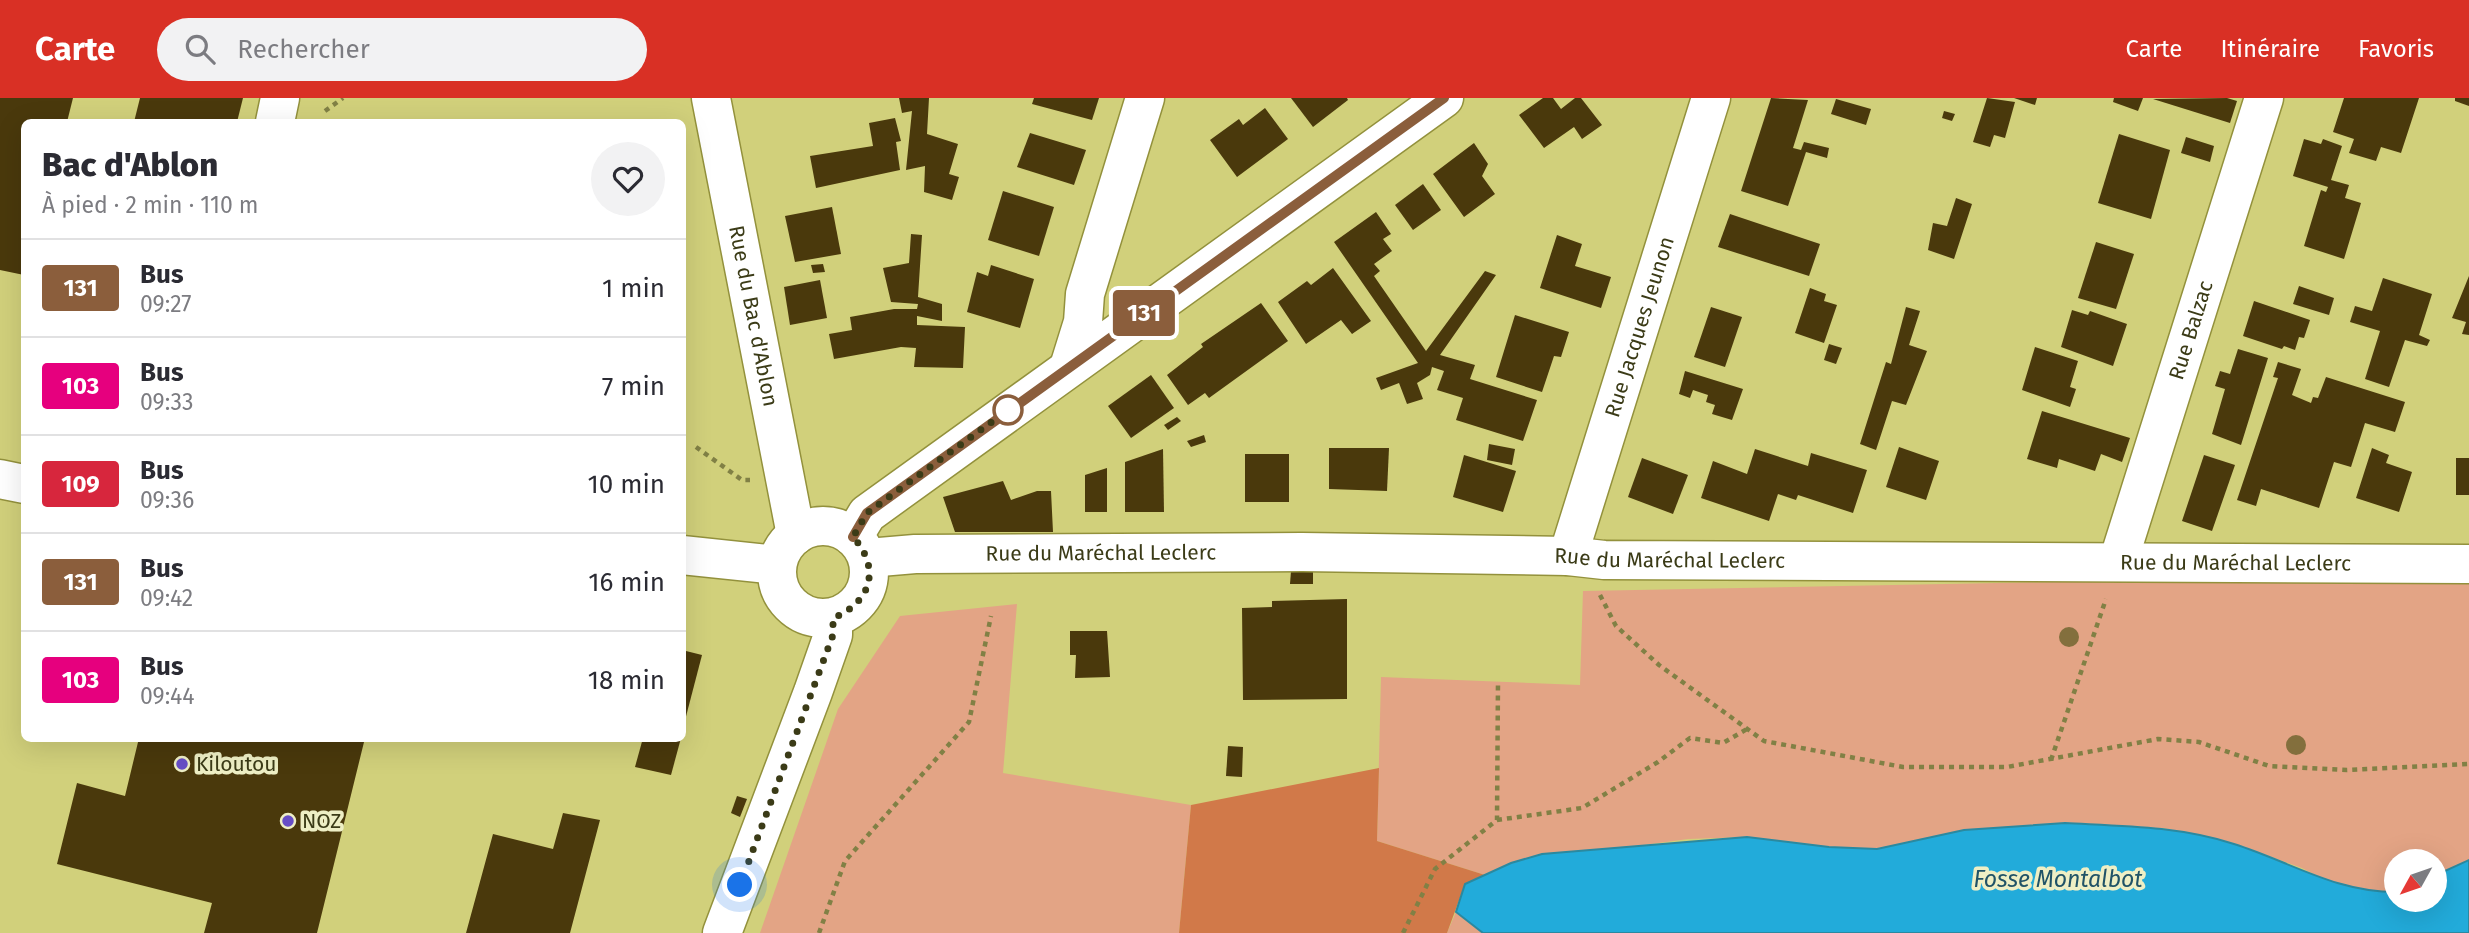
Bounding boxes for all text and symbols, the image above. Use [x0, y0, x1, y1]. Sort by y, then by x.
search box [157, 18, 647, 81]
text: Carte [35, 29, 115, 69]
icon: search [181, 30, 219, 68]
text: Rechercher [237, 34, 370, 65]
text: Carte [2126, 35, 2182, 63]
text: Itinéraire [2220, 35, 2320, 63]
text: Favoris [2358, 35, 2434, 63]
button: heart [591, 142, 665, 216]
text: Bac d'Ablon [42, 145, 218, 185]
text: À pied · 2 min · 110 m [42, 191, 259, 219]
street label: Rue du Bac d'Ablon [723, 223, 784, 409]
street label: Rue Jacques Jeunon [1599, 233, 1680, 421]
text: Bus [140, 259, 183, 290]
text: 1 min [602, 273, 665, 304]
text: 131 [63, 274, 98, 302]
street label: Rue Balzac [2163, 277, 2219, 383]
text: 09:27 [140, 290, 192, 318]
line badge: 131 [1104, 290, 1184, 336]
text: 131 [1127, 299, 1161, 327]
text: Bus [140, 357, 183, 388]
text: 7 min [602, 371, 665, 402]
text: 103 [62, 372, 99, 400]
text: 09:33 [140, 388, 193, 416]
unlabelled marker [993, 395, 1023, 425]
text: Bus [140, 455, 183, 486]
text: 10 min [587, 469, 665, 500]
text: 109 [61, 470, 100, 498]
text: 09:36 [140, 486, 194, 514]
street label: Rue du Maréchal Leclerc [985, 539, 1216, 567]
street label: Rue du Maréchal Leclerc [1554, 543, 1785, 574]
street label: Rue du Maréchal Leclerc [2120, 549, 2351, 576]
text: Bus [140, 553, 183, 584]
text: 16 min [588, 567, 665, 598]
text: 131 [63, 568, 98, 596]
text: 09:42 [140, 584, 193, 612]
text: Bus [140, 651, 183, 682]
text: 18 min [588, 665, 665, 696]
text: 103 [62, 666, 99, 694]
text: 09:44 [140, 682, 195, 710]
place label: Kiloutou [196, 751, 277, 777]
marker: Kiloutou [174, 756, 190, 772]
place label: NOZ [302, 808, 341, 834]
marker: NOZ [280, 813, 296, 829]
north arrow [2384, 849, 2446, 912]
map controls [2384, 849, 2447, 912]
water label: Fosse Montalbot [1973, 865, 2143, 893]
your location [722, 867, 757, 902]

